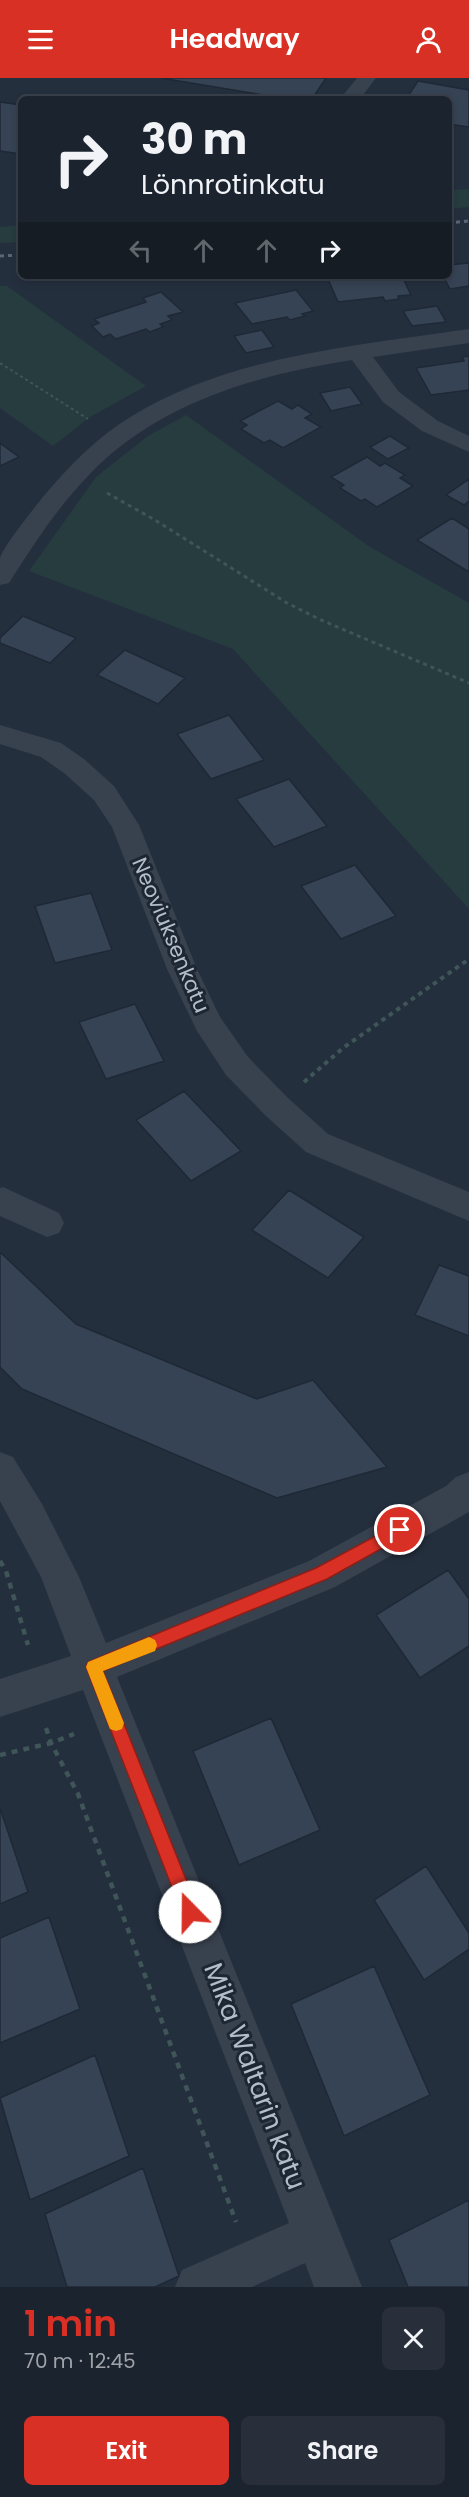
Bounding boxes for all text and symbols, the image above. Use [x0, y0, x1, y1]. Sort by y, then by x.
text: Headway [169, 20, 300, 57]
icon: menu [24, 23, 57, 56]
icon: person [412, 23, 445, 56]
text: 30 m [141, 110, 247, 169]
icon: right [42, 120, 120, 198]
text: Lönnrotinkatu [141, 166, 325, 203]
icon: left [124, 234, 157, 267]
icon: ahead [187, 234, 220, 267]
icon: ahead [250, 234, 283, 267]
icon: right [313, 234, 346, 267]
street label: Neoviuksenkatu [125, 853, 217, 1017]
pin [374, 1504, 425, 1555]
icon: arrive [383, 1513, 416, 1546]
position arrow [158, 1880, 222, 1944]
street label: Mika Waltarin katu [195, 1958, 315, 2194]
text: 1 min [24, 2298, 117, 2349]
button: close [382, 2307, 445, 2370]
text: 70 m · 12:45 [24, 2347, 136, 2375]
button: Exit [24, 2416, 229, 2485]
button: Share [241, 2416, 445, 2485]

